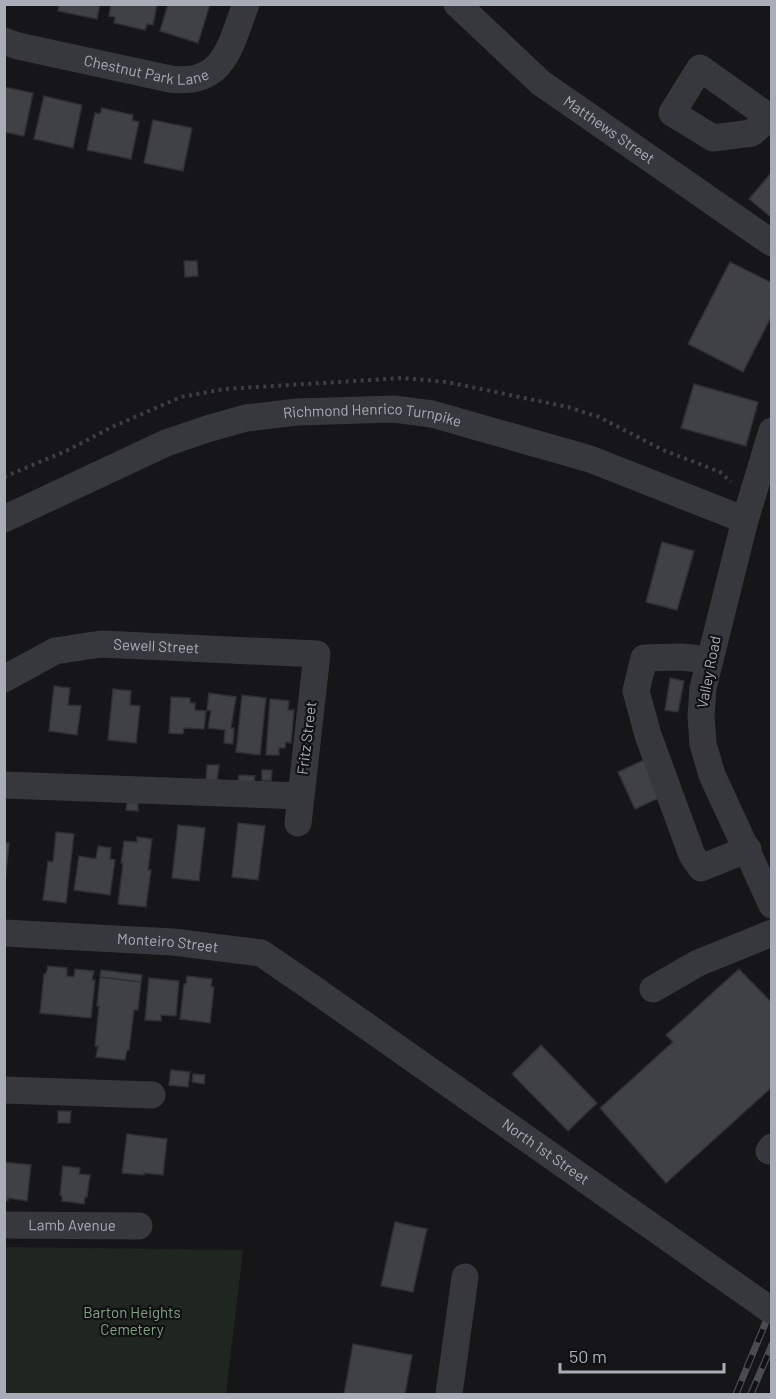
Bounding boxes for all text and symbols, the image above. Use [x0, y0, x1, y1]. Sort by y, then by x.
street label: Chestnut Park Lane [82, 51, 211, 88]
street label: Matthews Street [561, 91, 659, 167]
street label: Richmond Henrico Turnpike [282, 399, 464, 430]
street label: Valley Road [692, 634, 724, 710]
street label: Sewell Street [113, 635, 200, 657]
street label: Fritz Street [293, 700, 319, 776]
street label: Monteiro Street [117, 929, 219, 956]
street label: North 1st Street [499, 1114, 593, 1188]
street label: Lamb Avenue [28, 1215, 116, 1234]
park label: Barton Heights Cemetery [83, 1303, 181, 1338]
scale bar [560, 1336, 724, 1374]
text: 50 m [569, 1345, 607, 1367]

